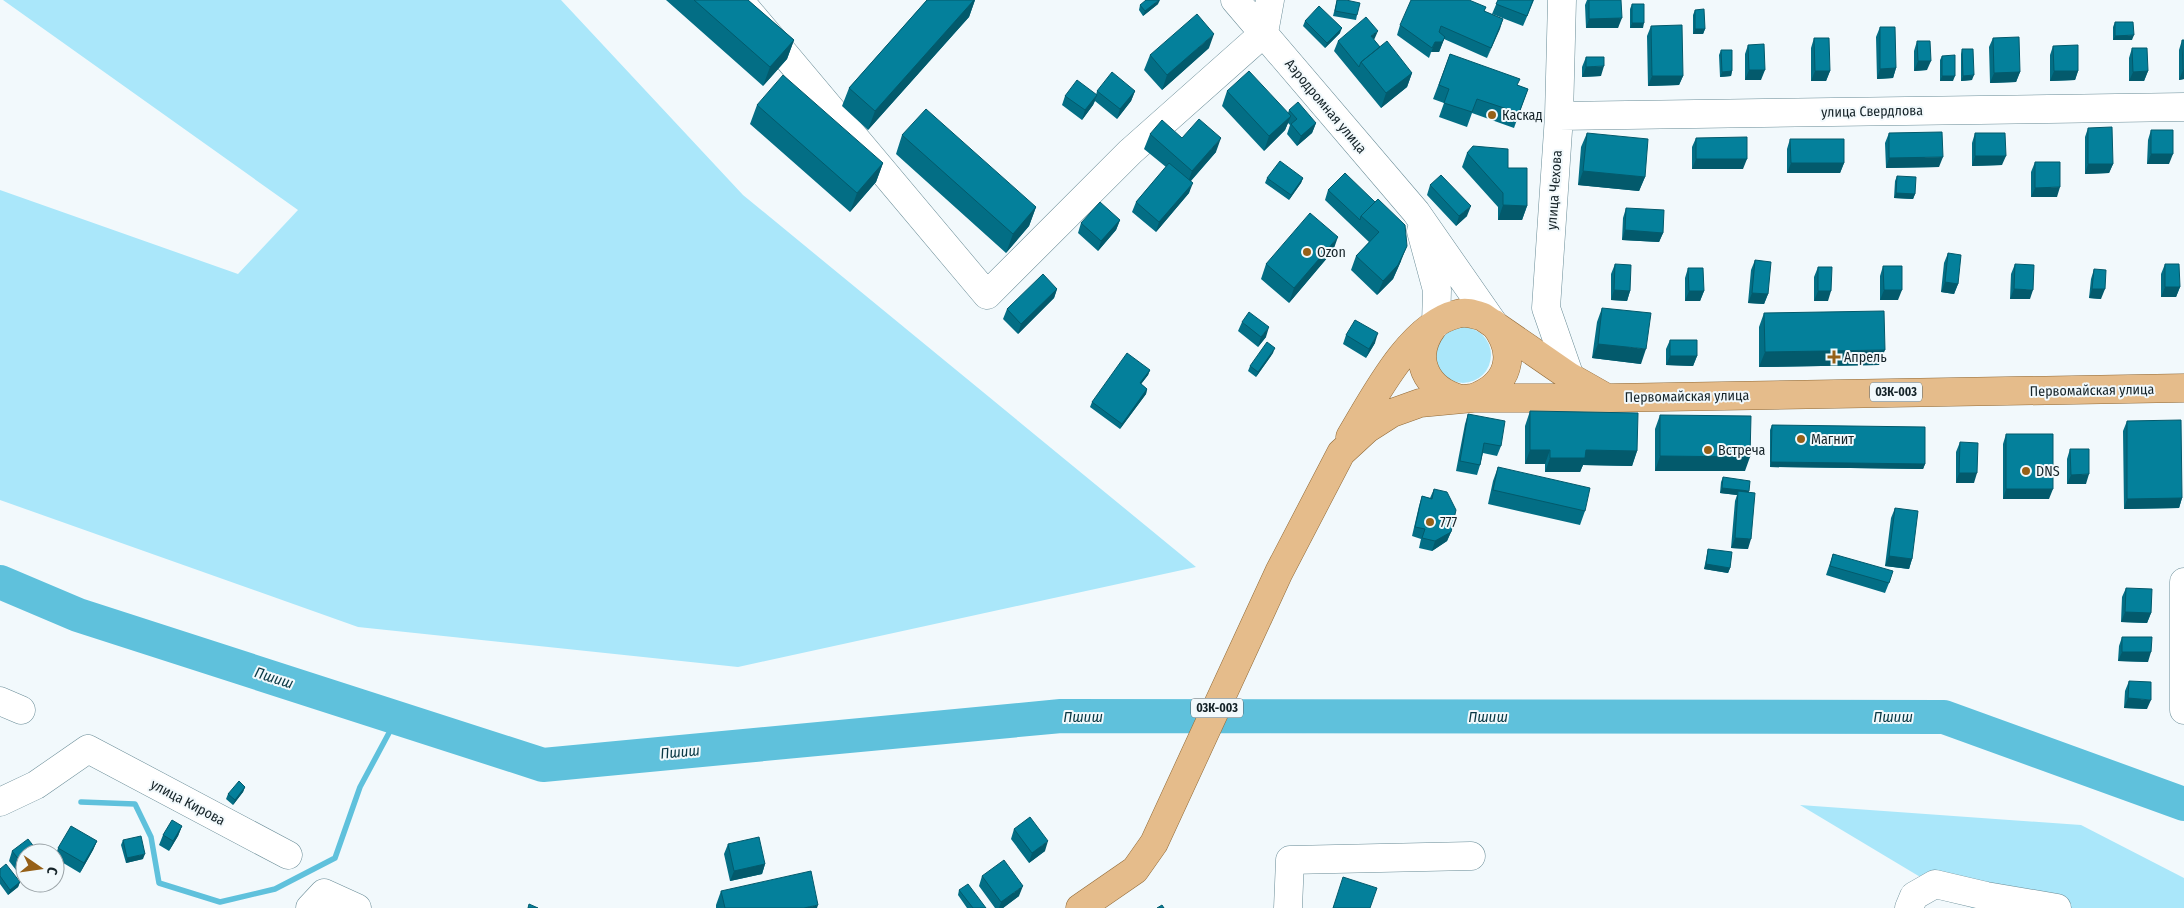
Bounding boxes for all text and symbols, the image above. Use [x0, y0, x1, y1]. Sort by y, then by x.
street label: Аэродромная улица [1281, 56, 1370, 157]
street label: улица Свердлова [1821, 102, 1923, 121]
place label: Каскад [1502, 107, 1543, 124]
marker: Каскад [1486, 109, 1498, 121]
street label: улица Чехова [1543, 149, 1566, 231]
place label: Ozon [1317, 244, 1346, 261]
marker: Ozon [1301, 246, 1313, 258]
place label: Апрель [1844, 349, 1887, 366]
marker: Апрель [1828, 351, 1840, 363]
street label: Первомайская улица [2030, 381, 2155, 400]
road number: 03К-003 [1870, 382, 1922, 402]
street label: Первомайская улица [1625, 387, 1750, 406]
place label: Магнит [1811, 431, 1854, 448]
marker: Магнит [1795, 433, 1807, 445]
place label: Встреча [1718, 442, 1766, 459]
marker: Встреча [1702, 444, 1714, 456]
place label: DNS [2036, 463, 2060, 480]
marker: DNS [2020, 465, 2032, 477]
place label: 777 [1440, 514, 1457, 531]
marker: 777 [1424, 516, 1436, 528]
water label: Пшиш [252, 663, 296, 693]
road number: 03К-003 [1191, 698, 1243, 718]
water label: Пшиш [1063, 708, 1103, 726]
water label: Пшиш [1468, 708, 1508, 726]
water label: Пшиш [1873, 708, 1913, 726]
water label: Пшиш [659, 741, 701, 763]
street label: улица Кирова [148, 776, 228, 829]
north arrow [15, 843, 65, 893]
text: С [43, 865, 61, 877]

